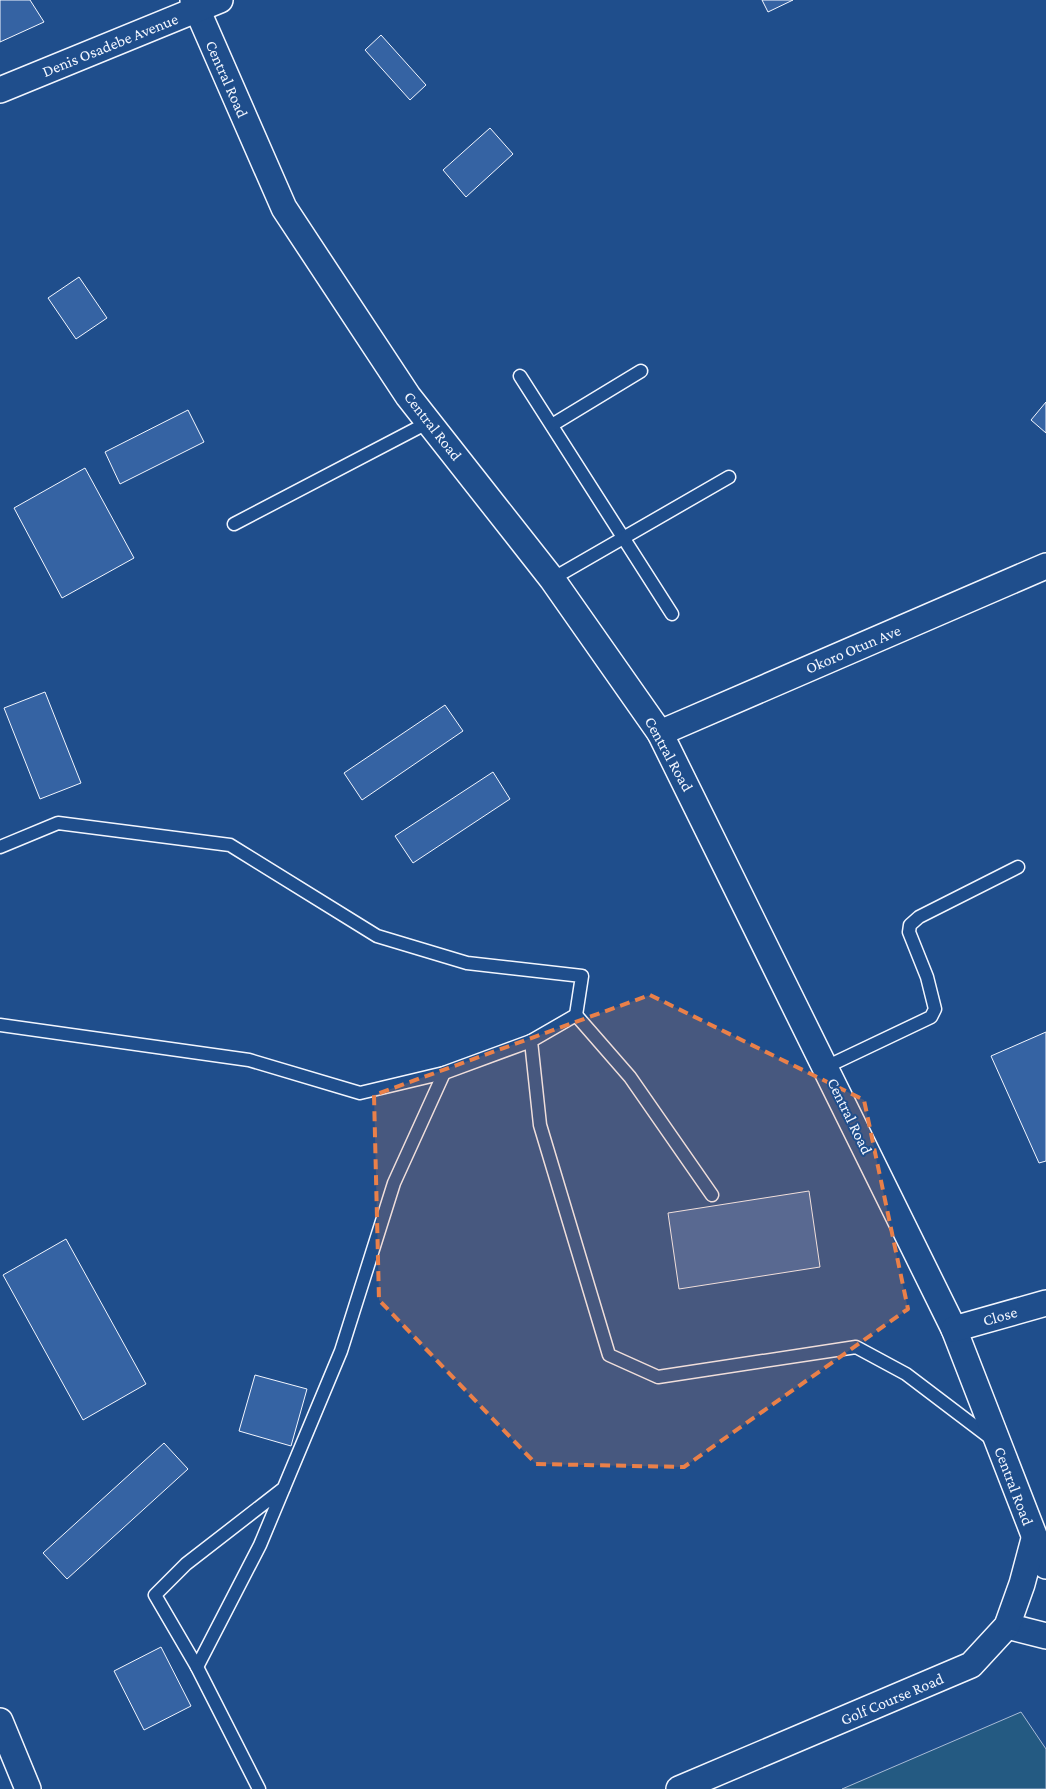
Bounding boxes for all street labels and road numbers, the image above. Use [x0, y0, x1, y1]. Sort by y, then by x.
street label: Denis Osadebe Avenue [40, 10, 180, 80]
street label: Central Road [202, 38, 252, 121]
street label: Central Road [401, 388, 466, 464]
street label: Okoro Otun Ave [803, 621, 903, 677]
street label: Central Road [642, 714, 697, 795]
street label: Central Road [824, 1075, 876, 1157]
street label: Close [981, 1303, 1019, 1329]
street label: Central Road [991, 1444, 1037, 1528]
street label: Golf Course Road [838, 1669, 947, 1728]

